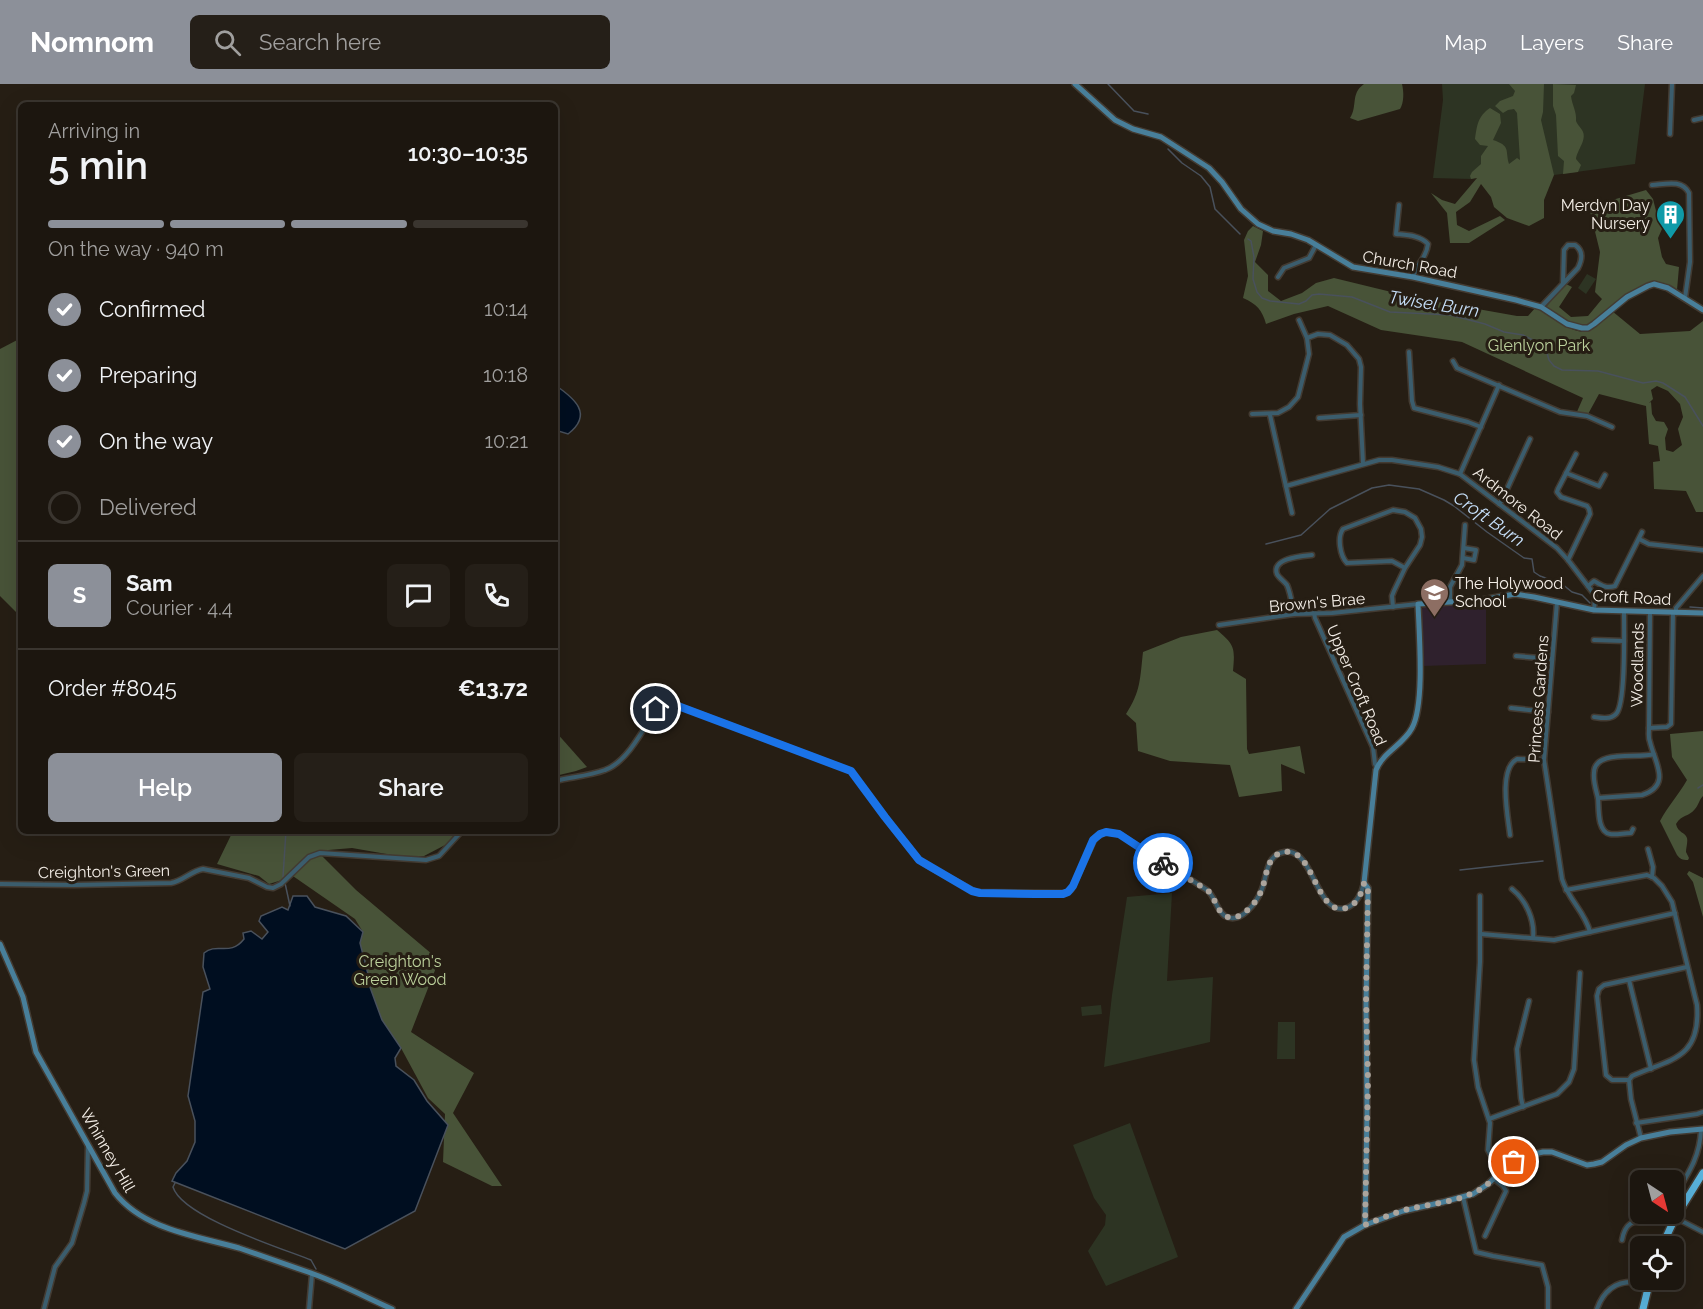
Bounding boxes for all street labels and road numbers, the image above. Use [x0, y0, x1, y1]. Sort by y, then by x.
street label: Church Road [1361, 247, 1459, 282]
street label: Ardmore Road [1469, 463, 1566, 544]
street label: Croft Road [1592, 586, 1672, 609]
street label: Brown's Brae [1268, 589, 1366, 616]
street label: Upper Croft Road [1323, 622, 1391, 748]
street label: Woodlands [1627, 622, 1648, 708]
street label: Princess Gardens [1525, 634, 1552, 764]
street label: Creighton's Green [38, 861, 170, 882]
street label: Whinney Hill [76, 1105, 140, 1196]

